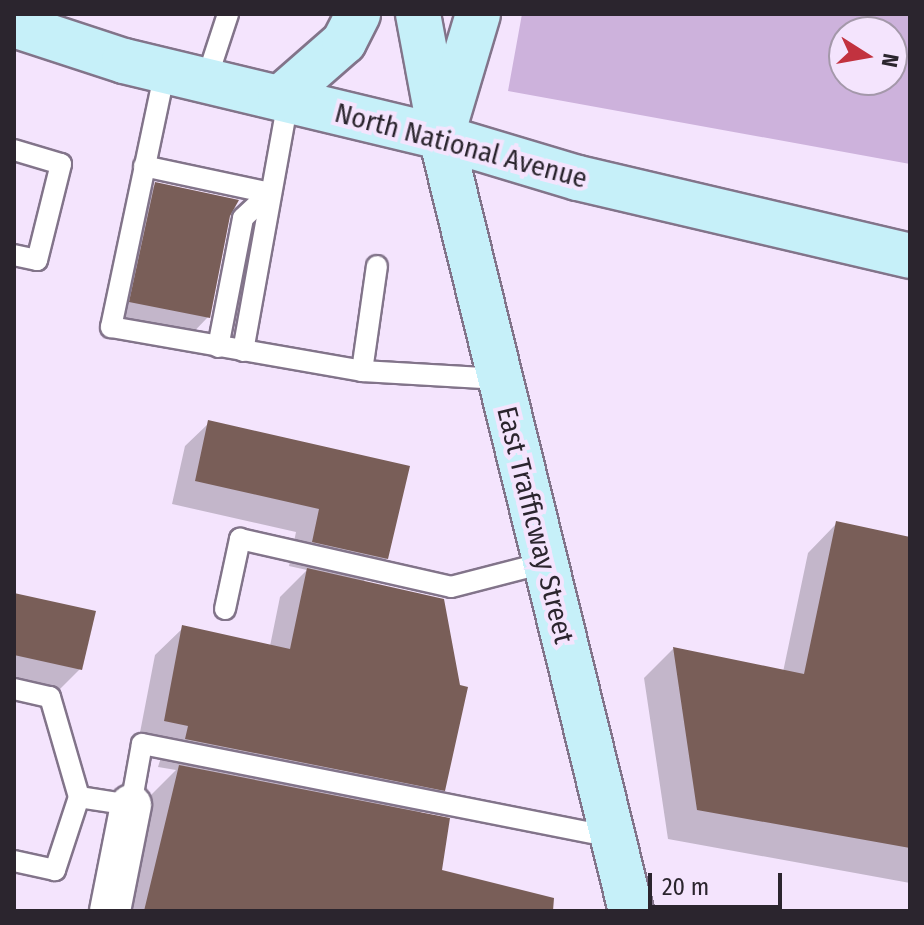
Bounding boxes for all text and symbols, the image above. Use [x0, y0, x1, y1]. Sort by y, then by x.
north arrow [828, 16, 908, 96]
text: N [876, 51, 905, 69]
street label: North National Avenue [331, 96, 591, 196]
street label: East Trafficway Street [489, 403, 581, 647]
scale bar [652, 857, 786, 907]
text: 20 m [662, 873, 709, 901]

